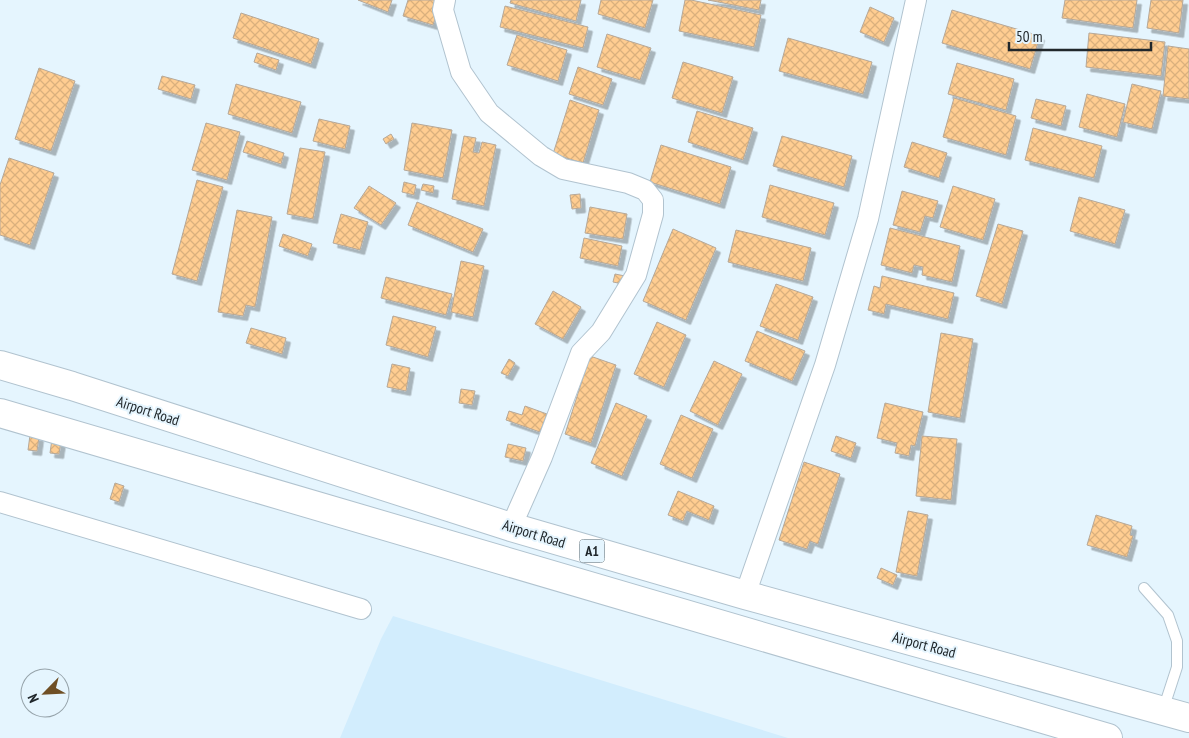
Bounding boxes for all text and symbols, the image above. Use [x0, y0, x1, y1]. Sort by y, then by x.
scale bar [1009, 20, 1152, 52]
text: 50 m [1016, 27, 1042, 46]
street label: Airport Road [114, 391, 182, 430]
street label: Airport Road [500, 515, 568, 552]
road number: A1 [580, 540, 604, 562]
street label: Airport Road [890, 627, 958, 662]
north arrow [20, 668, 70, 718]
text: N [23, 691, 43, 705]

